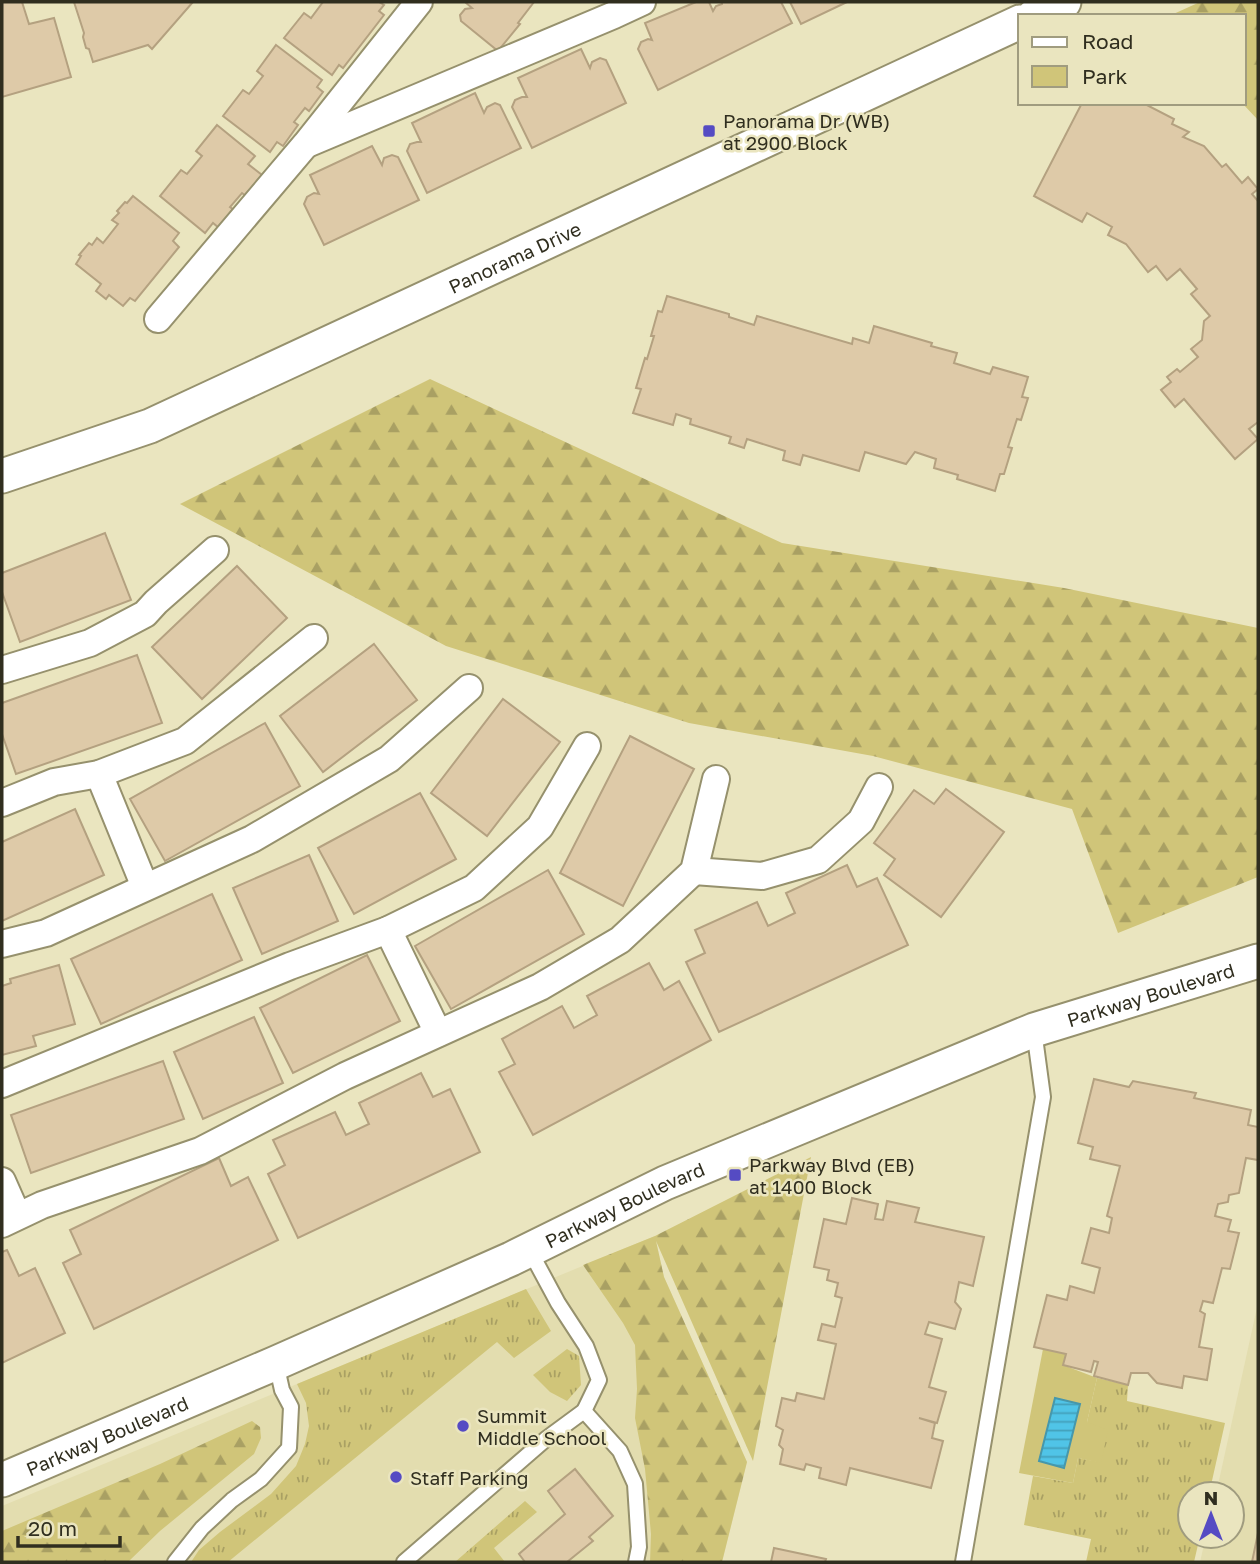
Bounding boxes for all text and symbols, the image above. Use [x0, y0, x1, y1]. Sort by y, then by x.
legend [1018, 14, 1246, 105]
text: Road [1082, 28, 1133, 54]
text: Park [1082, 63, 1128, 89]
place label: Panorama Dr (WB) at 2900 Block [723, 109, 890, 154]
marker: Panorama Dr (WB) at 2900 Block [701, 123, 717, 139]
street label: Panorama Drive [444, 216, 584, 297]
street label: Parkway Boulevard [1064, 958, 1237, 1031]
place label: Parkway Blvd (EB) at 1400 Block [749, 1153, 915, 1198]
street label: Parkway Boulevard [541, 1157, 708, 1252]
marker: Parkway Blvd (EB) at 1400 Block [727, 1167, 743, 1183]
street label: Parkway Boulevard [22, 1390, 191, 1480]
place label: Summit Middle School [477, 1404, 607, 1449]
marker: Summit Middle School [455, 1418, 471, 1434]
place label: Staff Parking [410, 1466, 529, 1489]
marker: Staff Parking [388, 1469, 404, 1485]
north arrow [1176, 1480, 1246, 1550]
text: N [1204, 1486, 1218, 1509]
scale bar [18, 1504, 119, 1548]
text: 20 m [28, 1515, 77, 1541]

